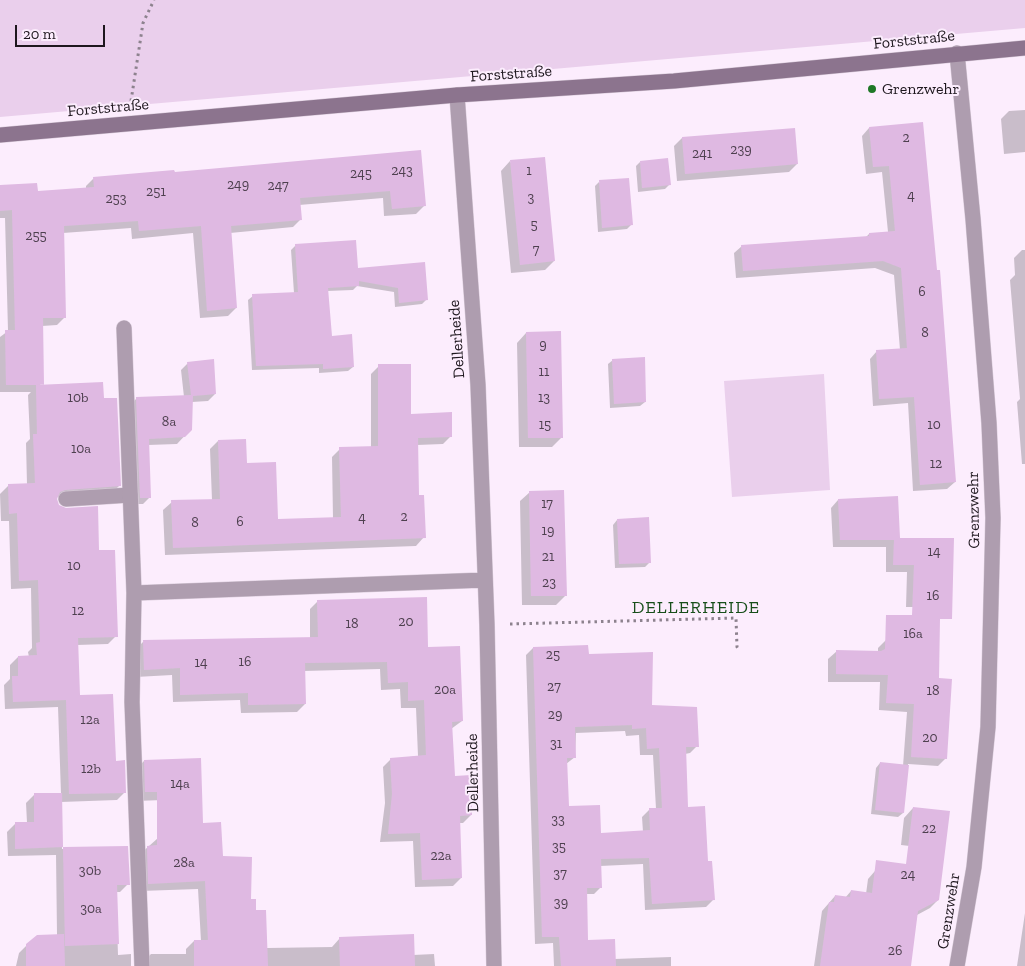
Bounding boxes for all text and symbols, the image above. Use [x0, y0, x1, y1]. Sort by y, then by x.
scale bar [18, 15, 108, 47]
text: 20 m [23, 25, 56, 43]
street label: Forststraße [872, 26, 956, 54]
street label: Forststraße [470, 62, 552, 86]
place label: Grenzwehr [882, 79, 959, 99]
marker: Grenzwehr [866, 83, 878, 95]
street label: Forststraße [66, 95, 150, 121]
house number: 2 [902, 130, 910, 146]
house number: 239 [730, 142, 752, 158]
house number: 241 [692, 146, 712, 162]
house number: 243 [391, 163, 413, 179]
house number: 1 [526, 163, 532, 179]
house number: 245 [350, 166, 372, 182]
house number: 249 [227, 177, 249, 193]
house number: 247 [267, 178, 289, 194]
house number: 251 [146, 184, 166, 200]
house number: 4 [907, 188, 915, 204]
house number: 3 [528, 190, 534, 206]
house number: 253 [105, 191, 127, 207]
house number: 5 [530, 217, 538, 233]
house number: 255 [25, 228, 47, 244]
house number: 7 [533, 242, 539, 258]
house number: 6 [918, 284, 926, 300]
street label: Dellerheide [445, 299, 469, 379]
house number: 8 [921, 325, 929, 341]
house number: 9 [539, 337, 547, 353]
house number: 11 [539, 364, 549, 380]
house number: 10b [68, 390, 88, 406]
house number: 13 [538, 390, 550, 406]
house number: 8a [162, 414, 176, 430]
house number: 15 [539, 417, 551, 433]
house number: 10 [927, 417, 941, 433]
house number: 10a [71, 441, 91, 457]
house number: 12 [930, 456, 942, 472]
street label: Grenzwehr [964, 471, 984, 549]
house number: 17 [541, 496, 553, 512]
house number: 2 [400, 509, 408, 525]
house number: 4 [358, 510, 366, 526]
house number: 6 [236, 514, 244, 530]
house number: 8 [191, 515, 199, 531]
house number: 19 [542, 523, 554, 539]
house number: 14 [928, 544, 940, 560]
house number: 21 [542, 549, 554, 565]
house number: 10 [67, 558, 81, 574]
house number: 23 [542, 575, 556, 591]
house number: 16 [927, 588, 939, 604]
district label: DELLERHEIDE [630, 597, 762, 619]
house number: 12 [72, 603, 84, 619]
house number: 20 [398, 614, 414, 630]
house number: 18 [346, 616, 358, 632]
house number: 16a [903, 626, 923, 642]
house number: 25 [546, 647, 560, 663]
house number: 16 [239, 654, 251, 670]
house number: 14 [195, 655, 207, 671]
house number: 27 [547, 679, 561, 695]
house number: 20a [434, 682, 456, 698]
house number: 18 [927, 683, 939, 699]
house number: 29 [548, 707, 562, 723]
house number: 12a [80, 712, 100, 728]
house number: 20 [922, 730, 938, 746]
street label: Dellerheide [463, 733, 483, 813]
house number: 31 [550, 736, 562, 752]
house number: 12b [81, 761, 101, 777]
house number: 14a [170, 776, 190, 792]
house number: 33 [551, 812, 565, 828]
house number: 22 [922, 821, 936, 837]
house number: 35 [552, 839, 566, 855]
house number: 22a [430, 848, 452, 864]
house number: 28a [173, 855, 195, 871]
house number: 30b [79, 863, 101, 879]
house number: 37 [553, 866, 567, 882]
house number: 24 [901, 867, 915, 883]
street label: Grenzwehr [933, 871, 965, 951]
house number: 39 [554, 895, 568, 911]
house number: 30a [80, 901, 102, 917]
house number: 26 [888, 943, 902, 959]

